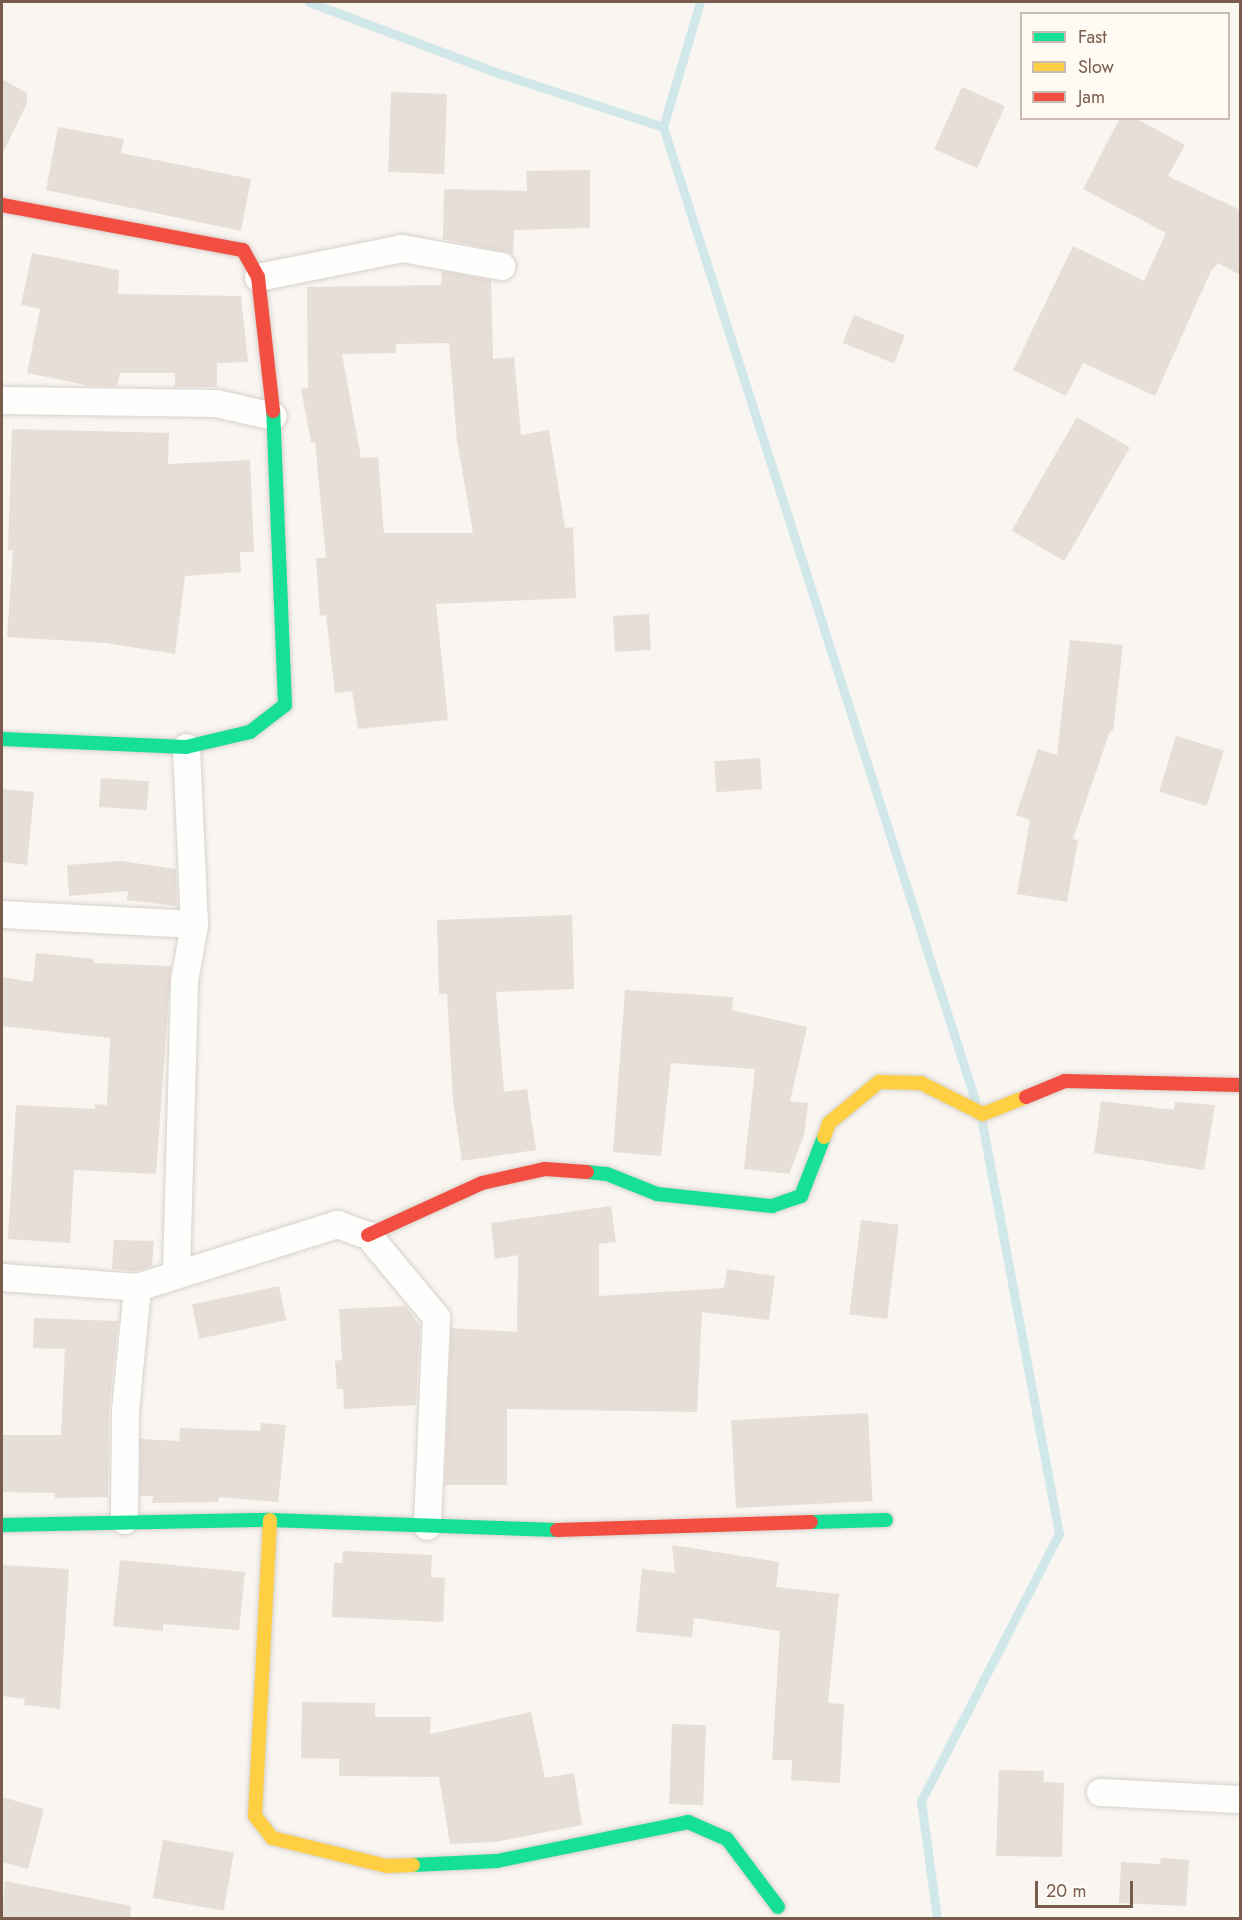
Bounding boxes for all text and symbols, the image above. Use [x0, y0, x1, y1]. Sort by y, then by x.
legend [1020, 12, 1230, 120]
text: Fast [1078, 24, 1107, 50]
text: Slow [1078, 54, 1114, 80]
text: Jam [1078, 84, 1105, 110]
scale bar [1038, 1869, 1136, 1907]
text: 20 m [1046, 1878, 1086, 1904]

